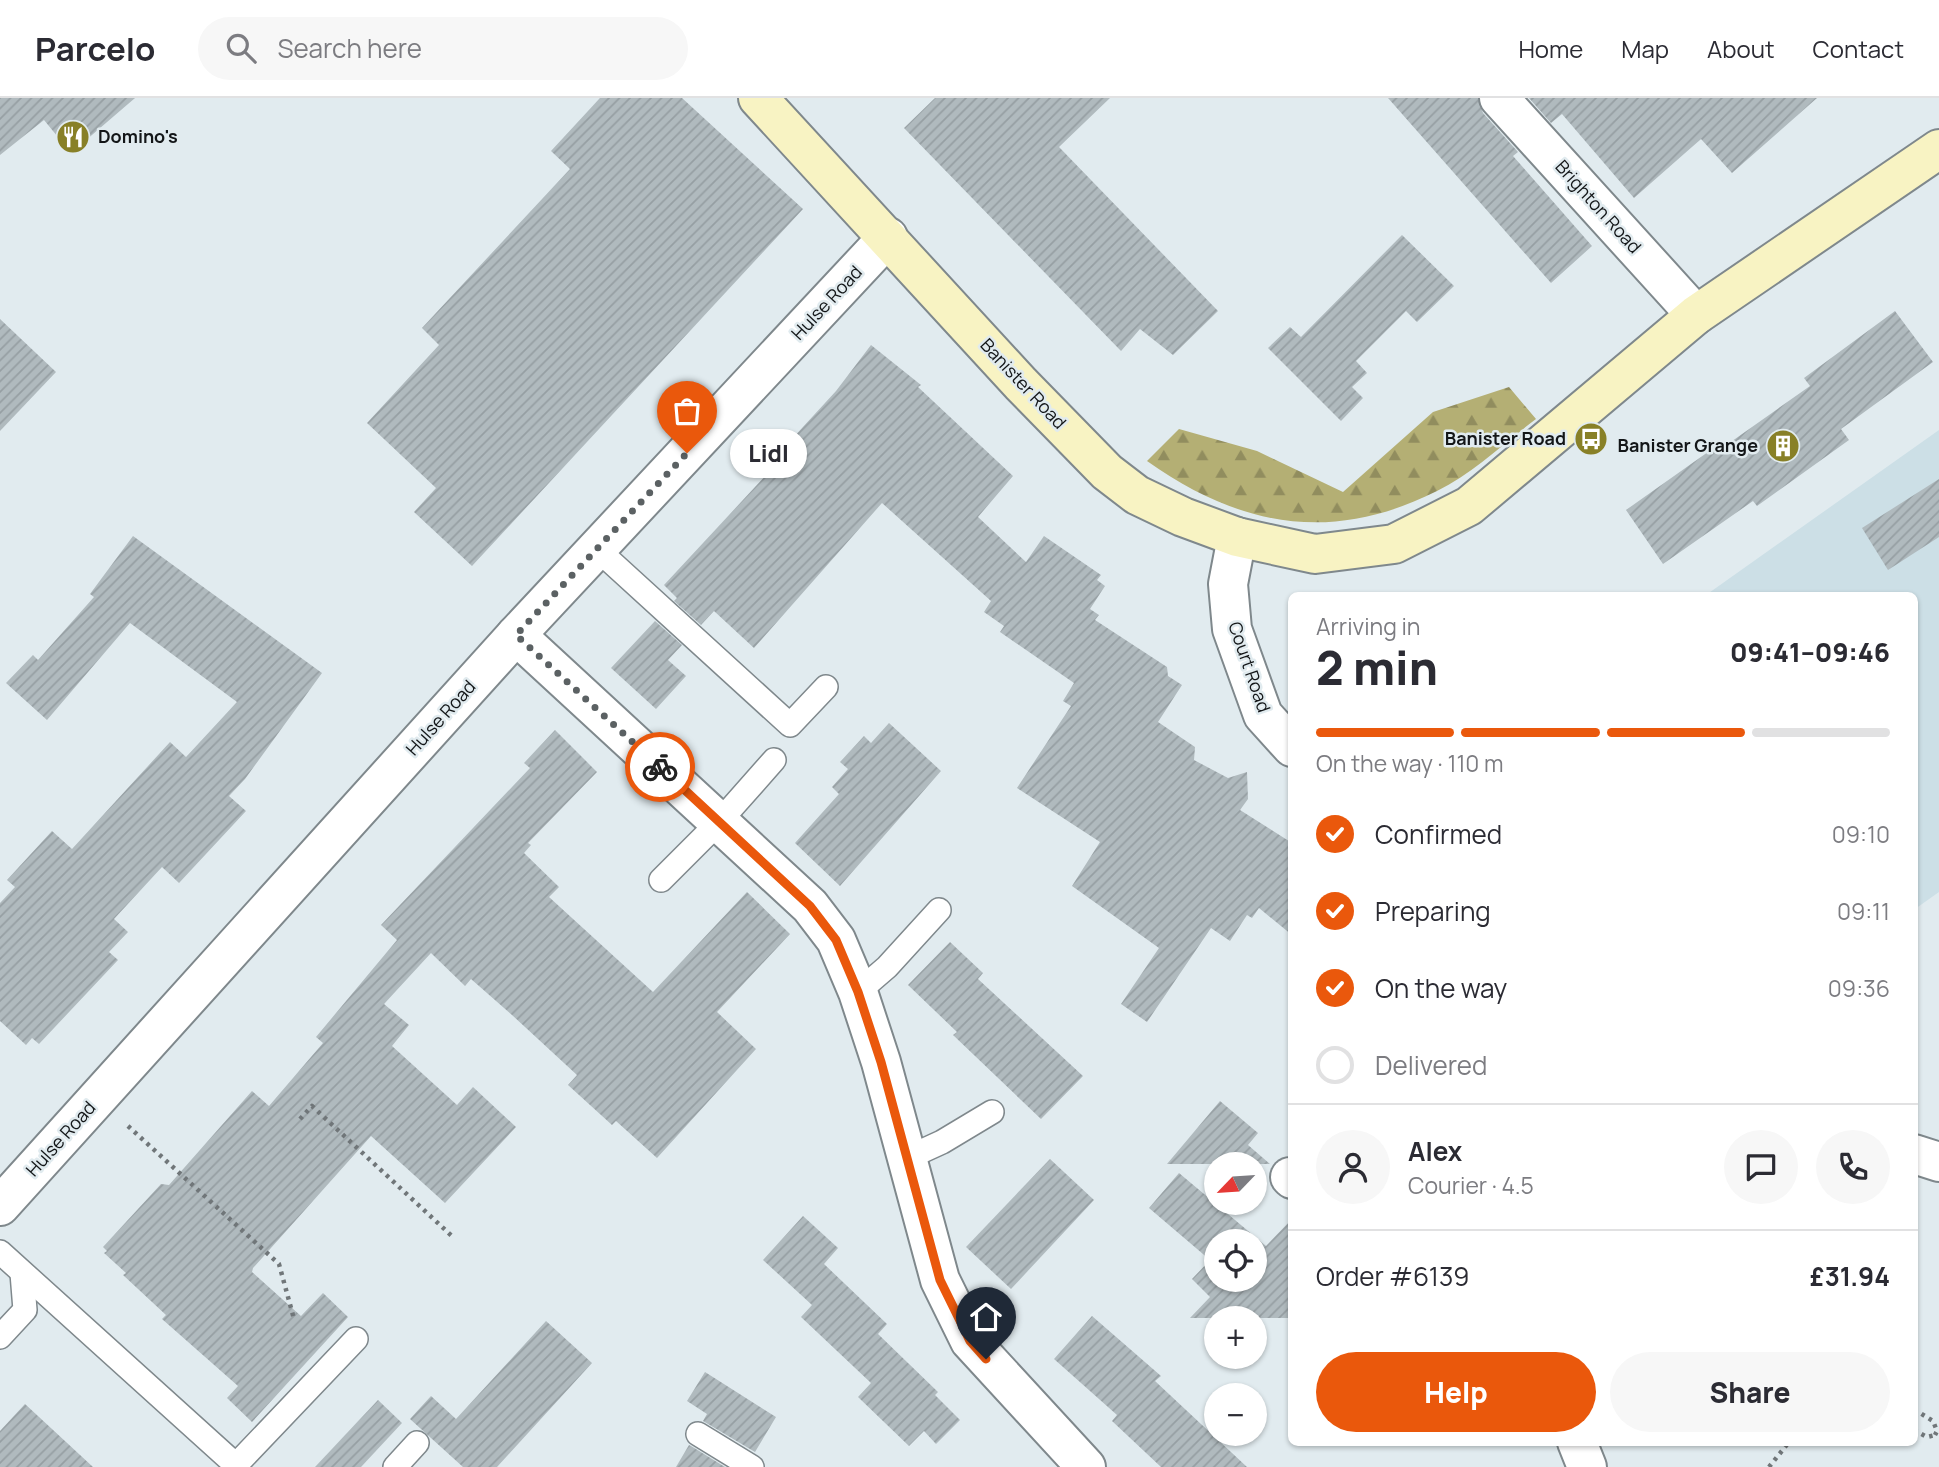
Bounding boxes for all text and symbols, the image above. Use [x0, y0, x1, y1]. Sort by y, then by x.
search box [198, 17, 688, 80]
text: Parcelo [35, 26, 156, 71]
icon: search [222, 29, 260, 67]
text: Search here [278, 30, 422, 66]
text: Home [1518, 32, 1583, 65]
text: Map [1621, 32, 1669, 65]
text: About [1707, 32, 1775, 65]
text: Contact [1813, 32, 1904, 65]
restaurant icon: Domino's [54, 118, 92, 156]
place label: Domino's [98, 124, 178, 148]
street label: Brighton Road [1551, 155, 1647, 258]
street label: Hulse Road [786, 260, 867, 345]
street label: Banister Road [976, 333, 1072, 434]
pin [657, 381, 717, 453]
icon: bag [668, 392, 706, 430]
bus stop icon: Banister Road [1572, 420, 1610, 458]
place label: Banister Road [1445, 426, 1566, 450]
building icon: Banister Grange [1764, 427, 1802, 465]
callout: Lidl [729, 428, 806, 478]
place label: Banister Grange [1618, 433, 1758, 457]
text: Lidl [748, 437, 789, 469]
text: Arriving in [1316, 610, 1421, 642]
street label: Court Road [1223, 618, 1277, 715]
text: 09:41–09:46 [1730, 634, 1890, 670]
text: 2 min [1316, 636, 1438, 699]
street label: Hulse Road [400, 675, 480, 760]
courier [625, 732, 695, 802]
text: On the way · 110 m [1316, 747, 1503, 779]
icon: bike [641, 748, 679, 786]
icon: check [1316, 815, 1354, 853]
text: Confirmed [1375, 816, 1502, 852]
text: 09:10 [1832, 818, 1890, 850]
icon: check [1316, 892, 1354, 930]
text: Preparing [1375, 893, 1491, 929]
text: 09:11 [1837, 895, 1890, 927]
icon: check [1316, 969, 1354, 1007]
text: On the way [1375, 970, 1507, 1006]
text: 09:36 [1828, 972, 1890, 1004]
text: Delivered [1375, 1047, 1487, 1083]
street label: Hulse Road [20, 1096, 100, 1181]
button: person [1316, 1130, 1390, 1204]
button: chat [1724, 1130, 1798, 1204]
button: phone [1816, 1130, 1890, 1204]
text: Alex [1408, 1133, 1462, 1169]
north arrow [1204, 1152, 1267, 1214]
map controls [1204, 1152, 1267, 1446]
text: Courier · 4.5 [1408, 1169, 1534, 1201]
button: locate [1204, 1229, 1267, 1292]
text: Order #6139 [1316, 1258, 1469, 1294]
text: £31.94 [1810, 1258, 1890, 1294]
pin [956, 1287, 1016, 1359]
icon: home [967, 1298, 1005, 1336]
button: + [1204, 1306, 1267, 1369]
button: Help [1316, 1352, 1596, 1432]
button: Share [1610, 1352, 1890, 1432]
button: − [1204, 1383, 1267, 1446]

